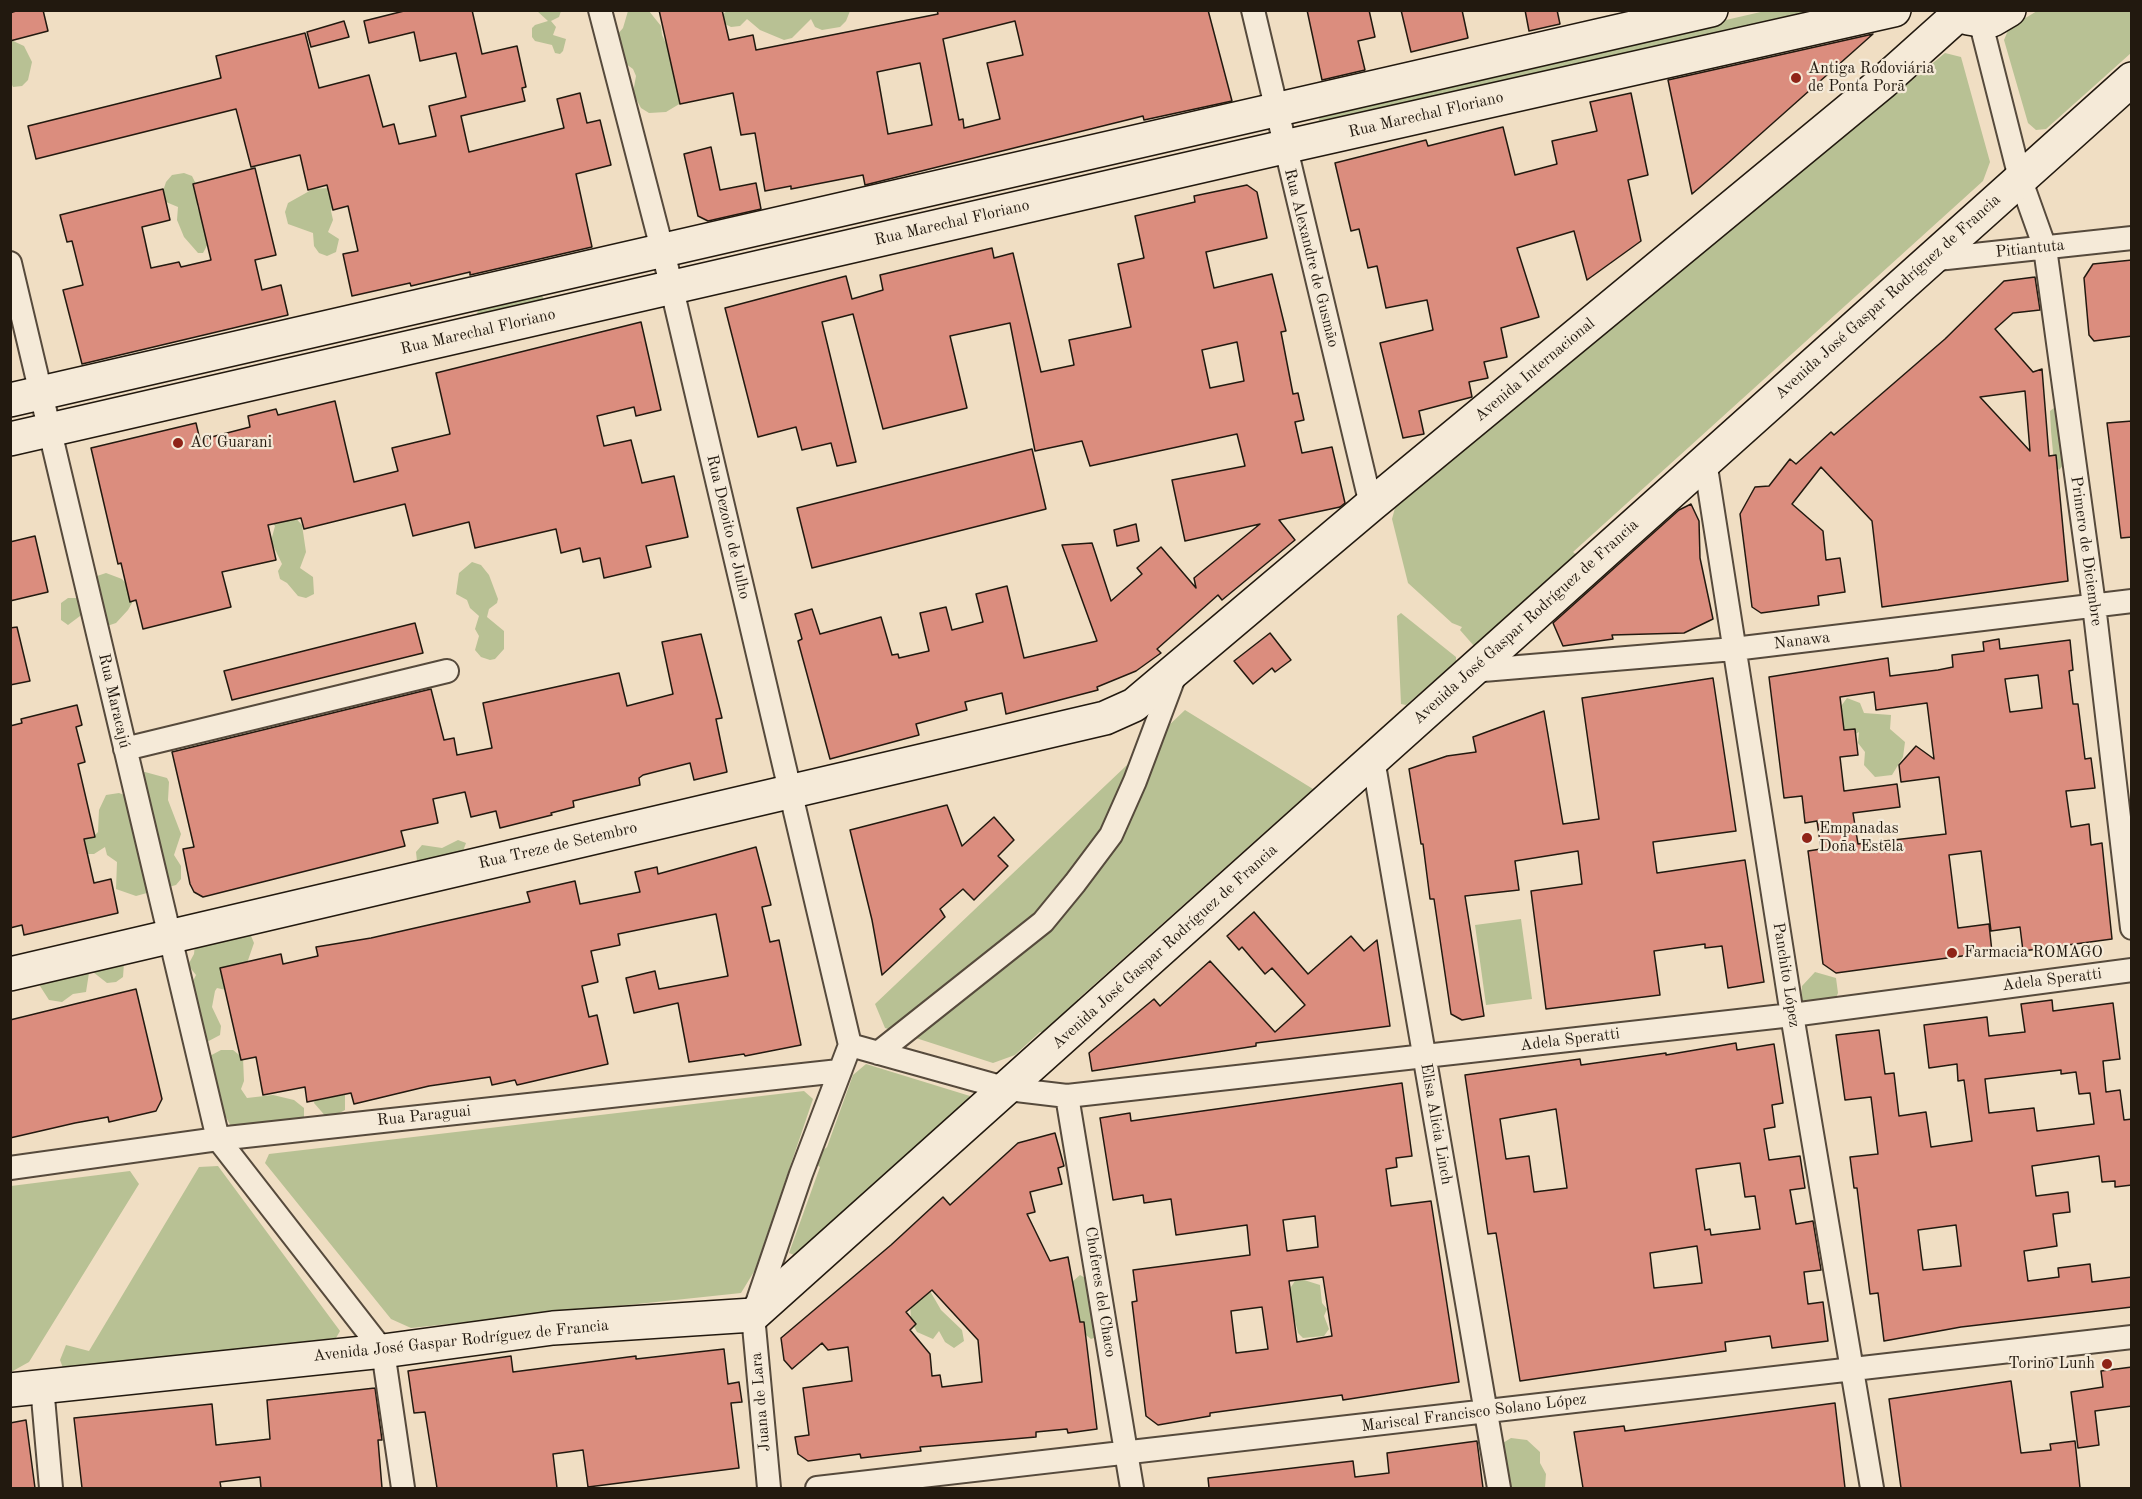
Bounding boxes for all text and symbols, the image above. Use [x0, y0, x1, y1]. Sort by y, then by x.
place label: Antiga Rodoviária de Ponta Porã [1808, 59, 1934, 97]
marker: Antiga Rodoviária de Ponta Porã [1789, 71, 1803, 85]
street label: Rua Marechal Floriano [1347, 88, 1505, 142]
street label: Rua Alexandre de Gusmão [1279, 167, 1343, 349]
street label: Avenida José Gaspar Rodríguez de Francia [1771, 191, 2005, 403]
street label: Rua Marechal Floriano [873, 196, 1031, 250]
street label: Pitiantuta [1995, 236, 2065, 262]
street label: Rua Marechal Floriano [399, 305, 557, 359]
street label: Avenida Internacional [1471, 314, 1599, 426]
place label: AC Guarani [190, 433, 272, 453]
marker: AC Guarani [171, 436, 185, 450]
street label: Rua Dezoito de Julho [702, 453, 754, 601]
street label: Primero de Diciembre [2066, 475, 2106, 627]
street label: Avenida José Gaspar Rodríguez de Francia [1409, 516, 1643, 728]
street label: Nanawa [1773, 628, 1831, 654]
street label: Rua Maracajú [94, 652, 134, 750]
street label: Rua Treze de Setembro [477, 818, 639, 874]
place label: Empanadas Doña Estela [1819, 819, 1904, 857]
marker: Empanadas Doña Estela [1800, 831, 1814, 845]
street label: Avenida José Gaspar Rodríguez de Francia [1048, 841, 1282, 1053]
street label: Panchito López [1768, 921, 1804, 1029]
place label: Farmacia ROMAGO [1964, 943, 2103, 963]
marker: Farmacia ROMAGO [1945, 946, 1959, 960]
street label: Adela Speratti [2001, 964, 2103, 996]
street label: Adela Speratti [1519, 1024, 1621, 1056]
street label: Elisa Alicia Linch [1416, 1062, 1456, 1186]
street label: Rua Paraguai [376, 1102, 472, 1130]
street label: Choferes del Chaco [1080, 1225, 1120, 1359]
street label: Avenida José Gaspar Rodríguez de Francia [312, 1316, 610, 1366]
street label: Juana de Lara [747, 1352, 775, 1452]
place label: Torino Lunh [2008, 1354, 2095, 1374]
marker: Torino Lunh [2100, 1357, 2114, 1371]
street label: Mariscal Francisco Solano López [1360, 1390, 1588, 1436]

